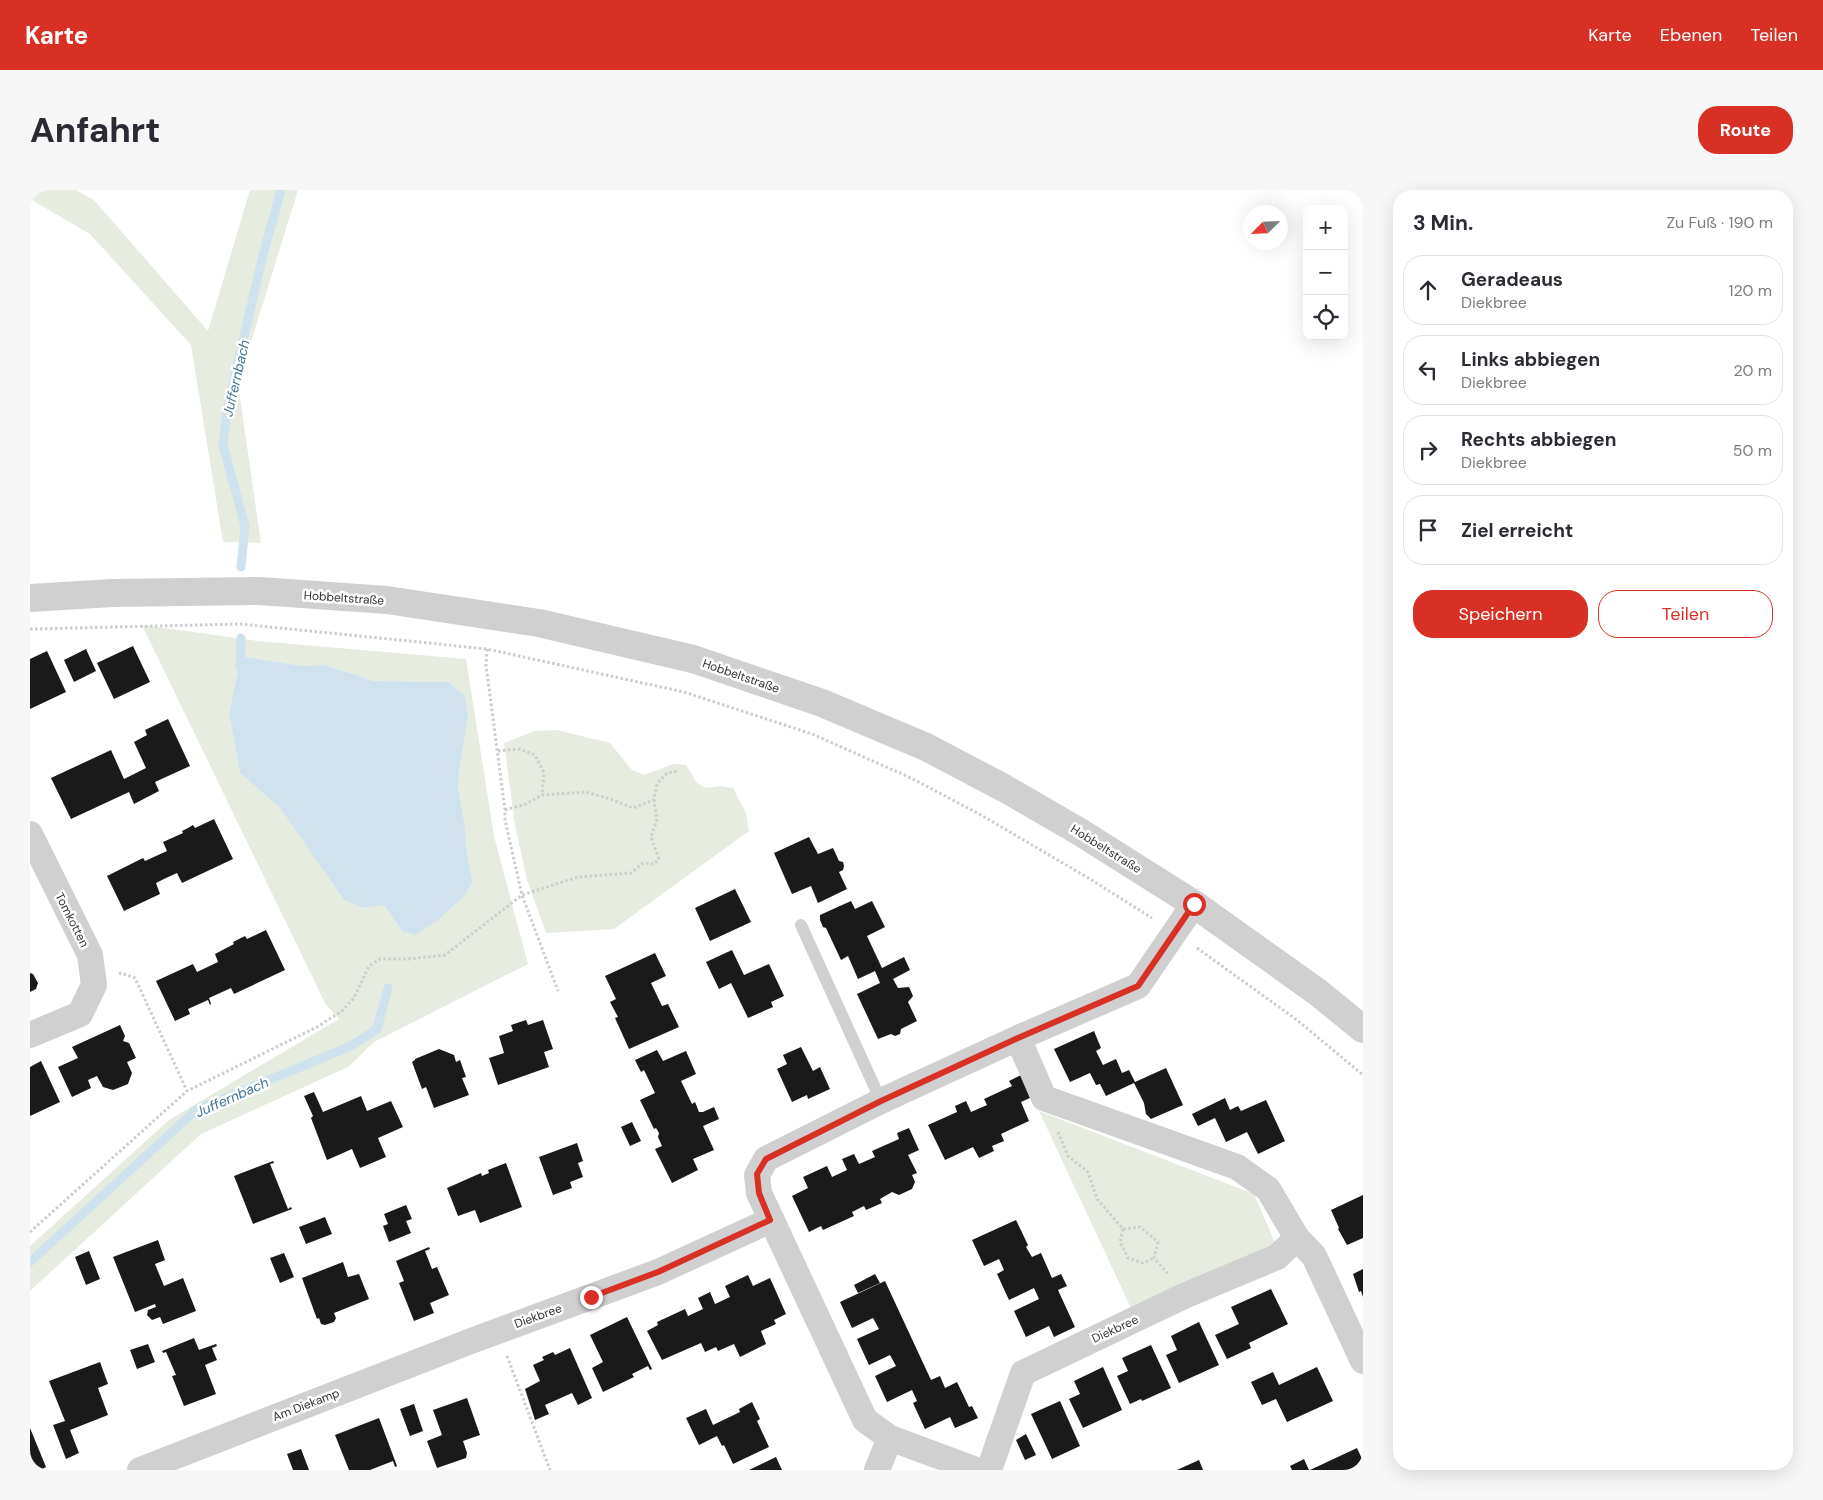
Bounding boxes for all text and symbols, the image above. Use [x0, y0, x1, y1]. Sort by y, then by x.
text: Karte [25, 20, 88, 51]
text: Karte [1588, 23, 1632, 47]
text: Ebenen [1660, 23, 1722, 47]
text: Teilen [1750, 23, 1798, 47]
button: Route [1698, 106, 1793, 154]
text: Anfahrt [30, 107, 160, 153]
north arrow [1243, 205, 1288, 250]
map controls [1303, 205, 1348, 340]
button: + [1303, 205, 1348, 250]
text: 3 Min. [1413, 209, 1473, 237]
text: Zu Fuß · 190 m [1666, 212, 1773, 233]
button: − [1303, 250, 1348, 295]
text: Geradeaus [1461, 267, 1563, 292]
icon: ahead [1414, 276, 1442, 304]
text: 120 m [1728, 280, 1772, 301]
text: Diekbree [1461, 292, 1527, 313]
button: locate [1303, 295, 1348, 340]
water label: Juffernbach [218, 338, 254, 418]
text: Links abbiegen [1461, 347, 1600, 372]
icon: left [1414, 356, 1442, 384]
text: 20 m [1733, 360, 1772, 381]
text: Diekbree [1461, 372, 1527, 393]
text: Rechts abbiegen [1461, 427, 1616, 452]
icon: right [1414, 436, 1442, 464]
text: 50 m [1733, 440, 1772, 461]
text: Diekbree [1461, 452, 1527, 473]
icon: arrive [1414, 516, 1442, 544]
text: Ziel erreicht [1461, 518, 1573, 543]
street label: Hobbeltstraße [303, 587, 385, 609]
button: Speichern [1413, 590, 1588, 638]
button: Teilen [1598, 590, 1773, 638]
street label: Hobbeltstraße [700, 655, 782, 697]
street label: Hobbeltstraße [1068, 821, 1145, 877]
street label: Tomkotten [52, 890, 93, 950]
route start [1183, 893, 1206, 916]
water label: Juffernbach [193, 1073, 271, 1121]
route end [580, 1286, 603, 1309]
street label: Diekbree [512, 1300, 564, 1332]
street label: Diekbree [1089, 1311, 1141, 1347]
street label: Am Diekamp [270, 1385, 342, 1425]

